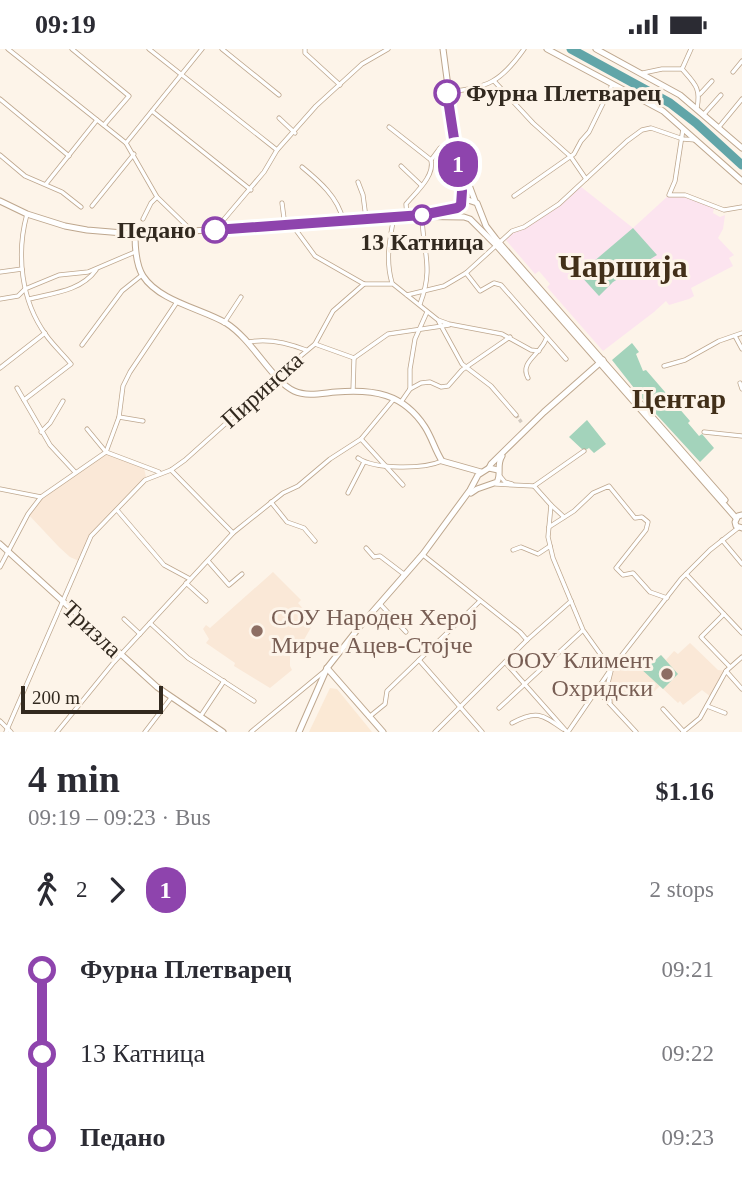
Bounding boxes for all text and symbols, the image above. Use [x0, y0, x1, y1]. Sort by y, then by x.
text: 09:19 [35, 10, 96, 39]
marker: Фурна Плетварец [434, 80, 460, 106]
place label: Фурна Плетварец [466, 80, 661, 106]
line badge: 1 [435, 141, 481, 187]
text: 1 [452, 151, 464, 177]
marker: 13 Катница [412, 205, 432, 225]
place label: Педано [117, 217, 196, 243]
marker: Педано [202, 217, 228, 243]
place label: 13 Катница [360, 229, 484, 255]
district label: Чаршија [558, 248, 688, 284]
street label: Пиринска [216, 346, 308, 433]
district label: Центар [632, 383, 726, 414]
street label: Тризла [57, 595, 127, 663]
place label: СОУ Народен Херој Мирче Ацев-Стојче [271, 604, 478, 658]
marker: СОУ Народен Херој Мирче Ацев-Стојче [249, 623, 265, 639]
place label: ООУ Климент Охридски [507, 647, 654, 701]
marker: ООУ Климент Охридски [659, 666, 675, 682]
scale bar [21, 683, 163, 715]
text: 200 m [32, 687, 80, 708]
text: 4 min [28, 758, 120, 800]
text: $1.16 [656, 777, 714, 806]
text: 09:19 – 09:23 · Bus [28, 805, 211, 830]
icon: walk [28, 871, 66, 909]
icon: forward [98, 871, 136, 909]
text: 2 [76, 877, 88, 902]
text: 1 [160, 877, 172, 903]
text: 2 stops [649, 877, 714, 902]
text: Фурна Плетварец [80, 955, 291, 984]
text: 09:21 [662, 957, 714, 982]
text: 13 Катница [80, 1039, 205, 1068]
text: 09:22 [662, 1041, 714, 1066]
text: Педано [80, 1123, 166, 1152]
text: 09:23 [662, 1125, 714, 1150]

